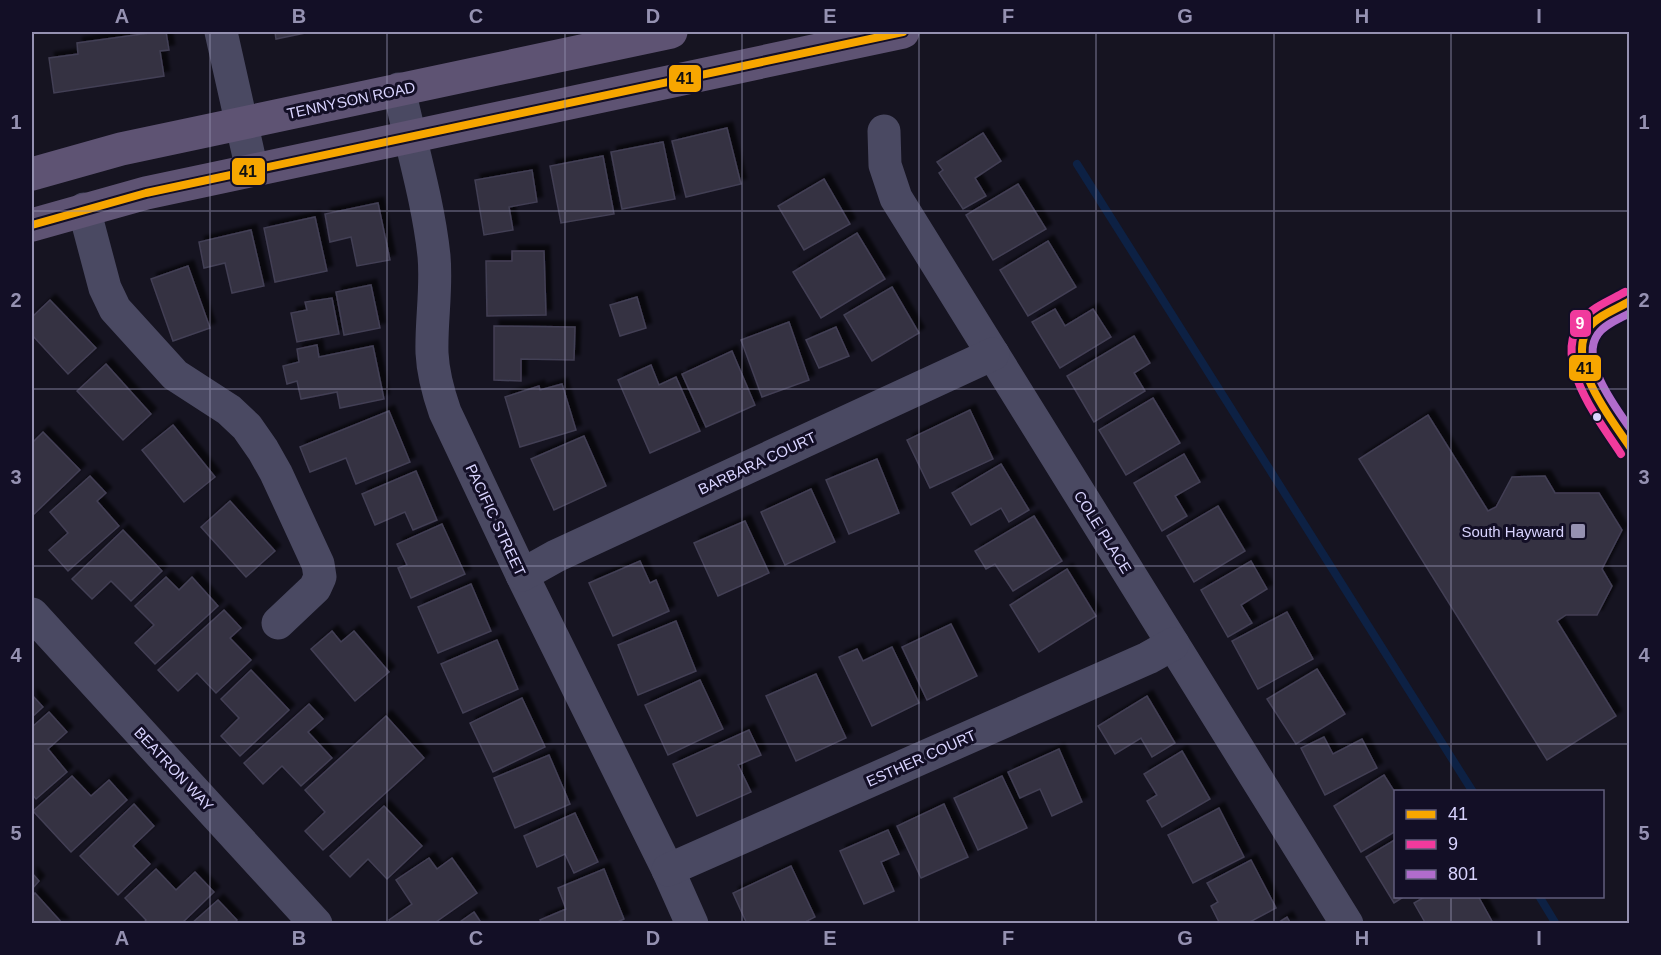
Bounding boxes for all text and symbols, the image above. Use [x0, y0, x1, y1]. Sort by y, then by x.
text: A [115, 5, 129, 27]
text: B [292, 5, 306, 27]
text: C [469, 5, 483, 27]
text: D [646, 5, 660, 27]
text: E [823, 5, 837, 27]
text: F [1002, 5, 1014, 27]
text: G [1177, 5, 1193, 27]
text: H [1355, 5, 1369, 27]
text: I [1536, 5, 1542, 27]
line badge: 41 [668, 64, 702, 93]
text: 41 [676, 70, 694, 87]
street label: TENNYSON ROAD [285, 78, 417, 122]
text: 1 [10, 111, 22, 133]
text: 1 [1638, 111, 1650, 133]
line badge: 41 [231, 157, 266, 186]
text: 41 [239, 163, 257, 180]
text: 2 [10, 289, 22, 311]
text: 2 [1638, 289, 1650, 311]
line badge: 9 [1569, 309, 1592, 338]
text: 9 [1576, 315, 1585, 332]
line badge: 41 [1568, 354, 1602, 382]
text: 41 [1576, 360, 1594, 377]
unlabelled marker [1591, 411, 1603, 423]
street label: BARBARA COURT [695, 428, 819, 498]
street label: PACIFIC STREET [463, 461, 529, 579]
text: 3 [10, 466, 22, 488]
text: 3 [1638, 466, 1650, 488]
street label: COLE PLACE [1071, 488, 1135, 576]
marker: South Hayward [1569, 522, 1587, 540]
place label: South Hayward [1461, 523, 1564, 540]
text: 4 [10, 644, 22, 666]
text: 4 [1638, 644, 1650, 666]
street label: BEATRON WAY [131, 724, 217, 814]
street label: ESTHER COURT [864, 726, 978, 790]
legend [1394, 790, 1604, 898]
text: 41 [1448, 804, 1468, 824]
text: 5 [10, 822, 22, 844]
text: 5 [1638, 822, 1650, 844]
text: 9 [1448, 834, 1458, 854]
text: 801 [1448, 864, 1478, 884]
text: A [115, 927, 129, 949]
text: B [292, 927, 306, 949]
text: C [469, 927, 483, 949]
text: D [646, 927, 660, 949]
text: E [823, 927, 837, 949]
text: F [1002, 927, 1014, 949]
text: G [1177, 927, 1193, 949]
text: H [1355, 927, 1369, 949]
text: I [1536, 927, 1542, 949]

